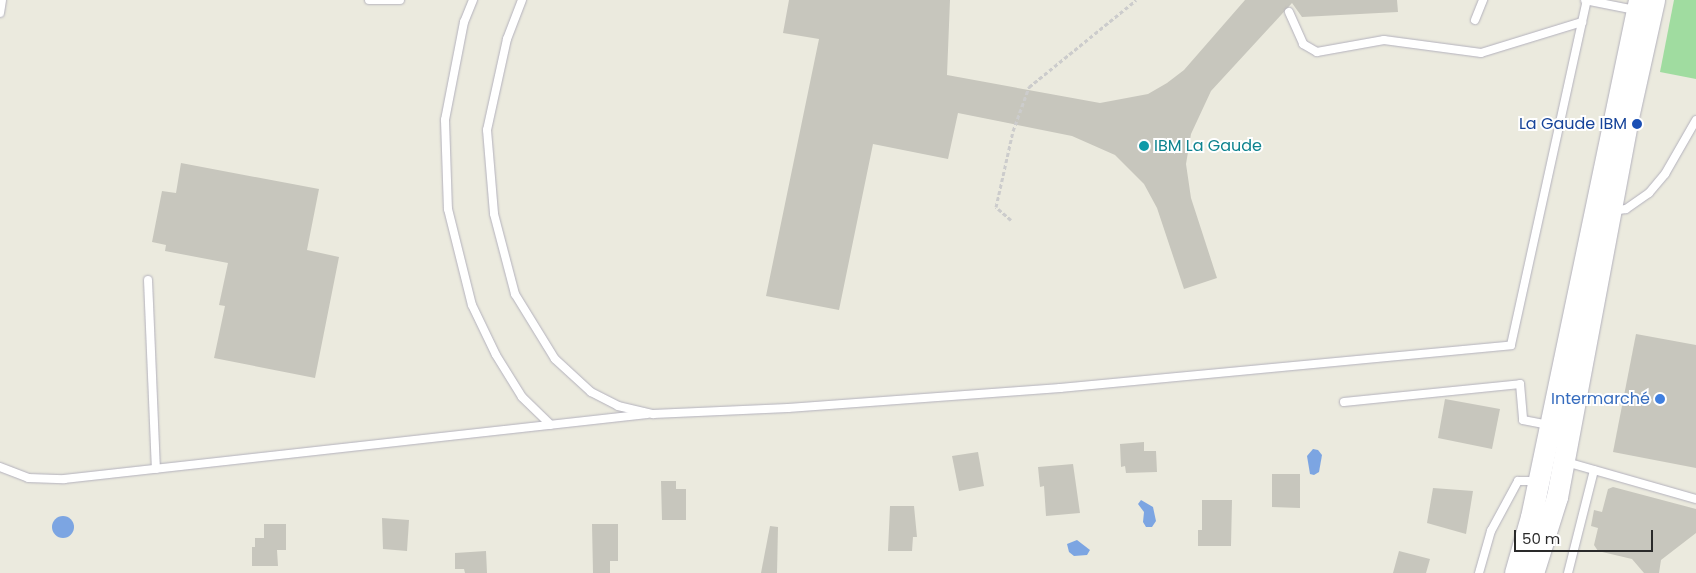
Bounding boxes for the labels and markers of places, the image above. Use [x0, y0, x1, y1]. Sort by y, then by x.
place label: La Gaude IBM [1519, 114, 1627, 134]
marker: La Gaude IBM [1631, 118, 1643, 130]
place label: IBM La Gaude [1154, 136, 1262, 156]
marker: IBM La Gaude [1138, 140, 1150, 152]
place label: Intermarché [1551, 389, 1650, 409]
marker: Intermarché [1654, 393, 1666, 405]

